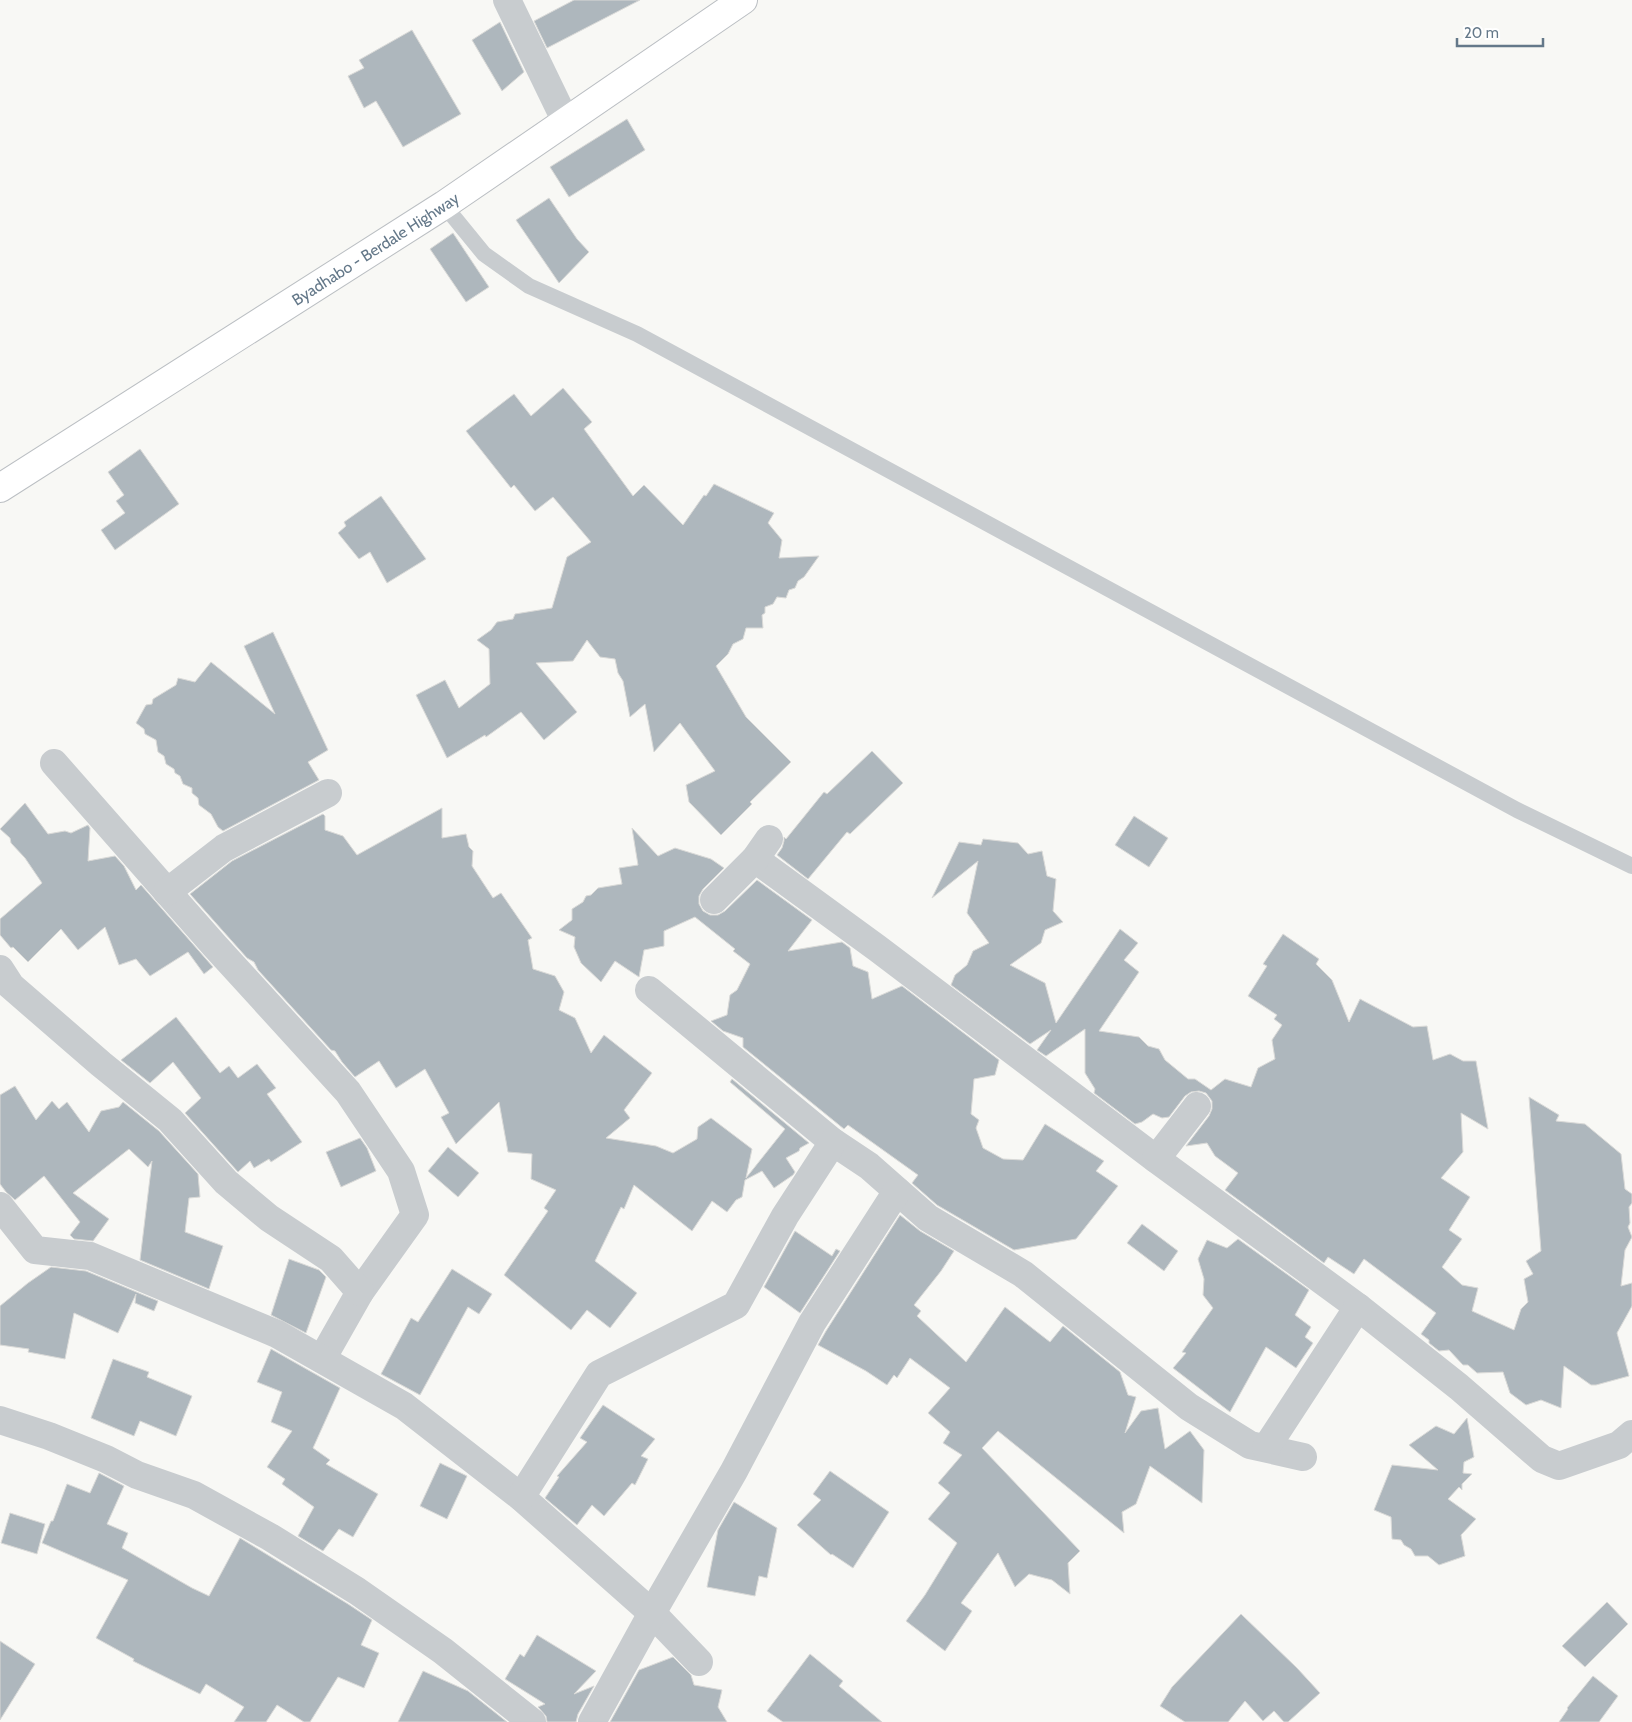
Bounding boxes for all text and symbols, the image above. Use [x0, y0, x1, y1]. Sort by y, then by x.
scale bar [1457, 15, 1543, 47]
text: 20 m [1464, 24, 1499, 42]
street label: Byadhabo - Berdale Highway [288, 189, 463, 310]

